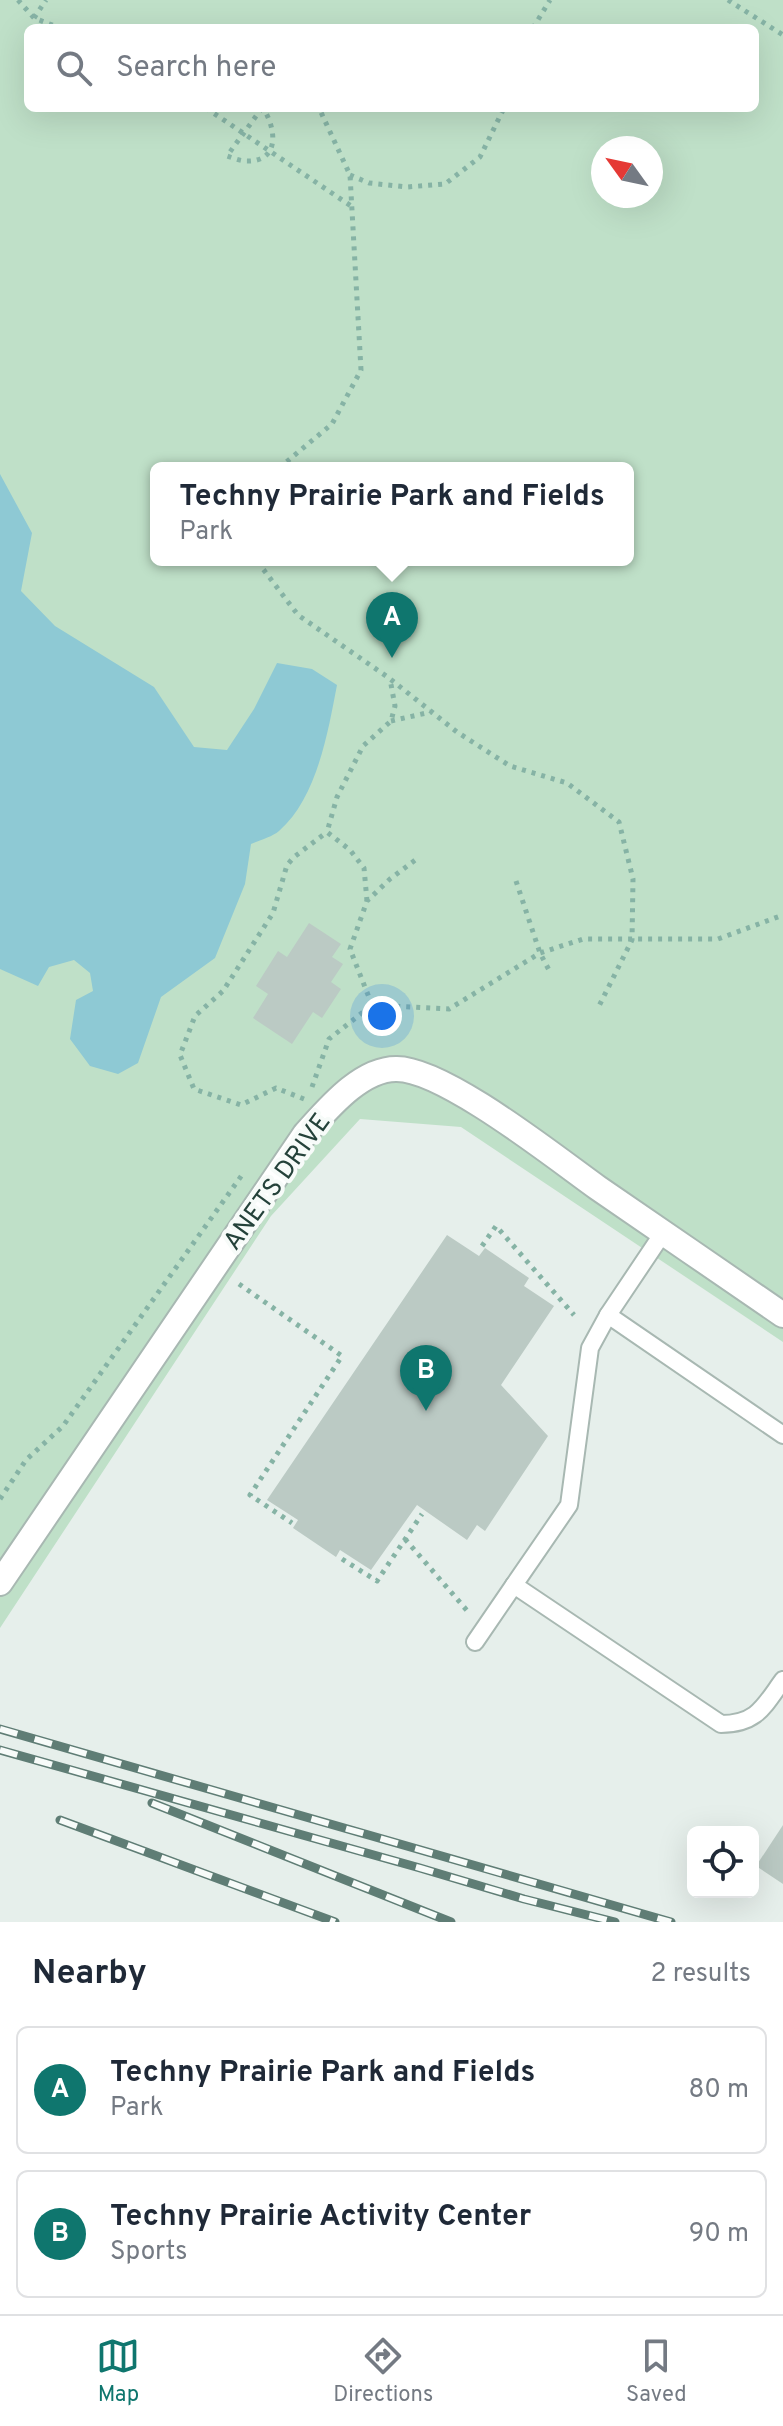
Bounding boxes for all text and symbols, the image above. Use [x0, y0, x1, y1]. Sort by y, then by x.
search box [24, 24, 759, 112]
icon: search [52, 46, 96, 90]
text: Search here [116, 50, 276, 87]
north arrow [591, 136, 663, 208]
popup [150, 462, 634, 566]
text: Techny Prairie Park and Fields [179, 479, 605, 516]
text: Park [179, 516, 233, 549]
pin: A [366, 592, 418, 658]
your location [362, 996, 402, 1036]
street label: ANETS DRIVE [217, 1107, 339, 1258]
pin: B [400, 1345, 452, 1411]
map controls [687, 1826, 759, 1898]
button: locate [687, 1826, 759, 1898]
text: Nearby [32, 1953, 147, 1996]
text: 2 results [651, 1958, 751, 1991]
text: Techny Prairie Park and Fields [110, 2055, 535, 2092]
text: A [51, 2074, 69, 2107]
text: 80 m [689, 2074, 749, 2107]
text: Park [110, 2092, 164, 2125]
text: Techny Prairie Activity Center [110, 2199, 531, 2236]
text: B [51, 2218, 69, 2251]
text: 90 m [689, 2218, 749, 2251]
text: Sports [110, 2236, 187, 2269]
tab: Map [96, 2334, 140, 2409]
tab: Directions [333, 2334, 433, 2409]
tab: Saved [626, 2334, 687, 2409]

